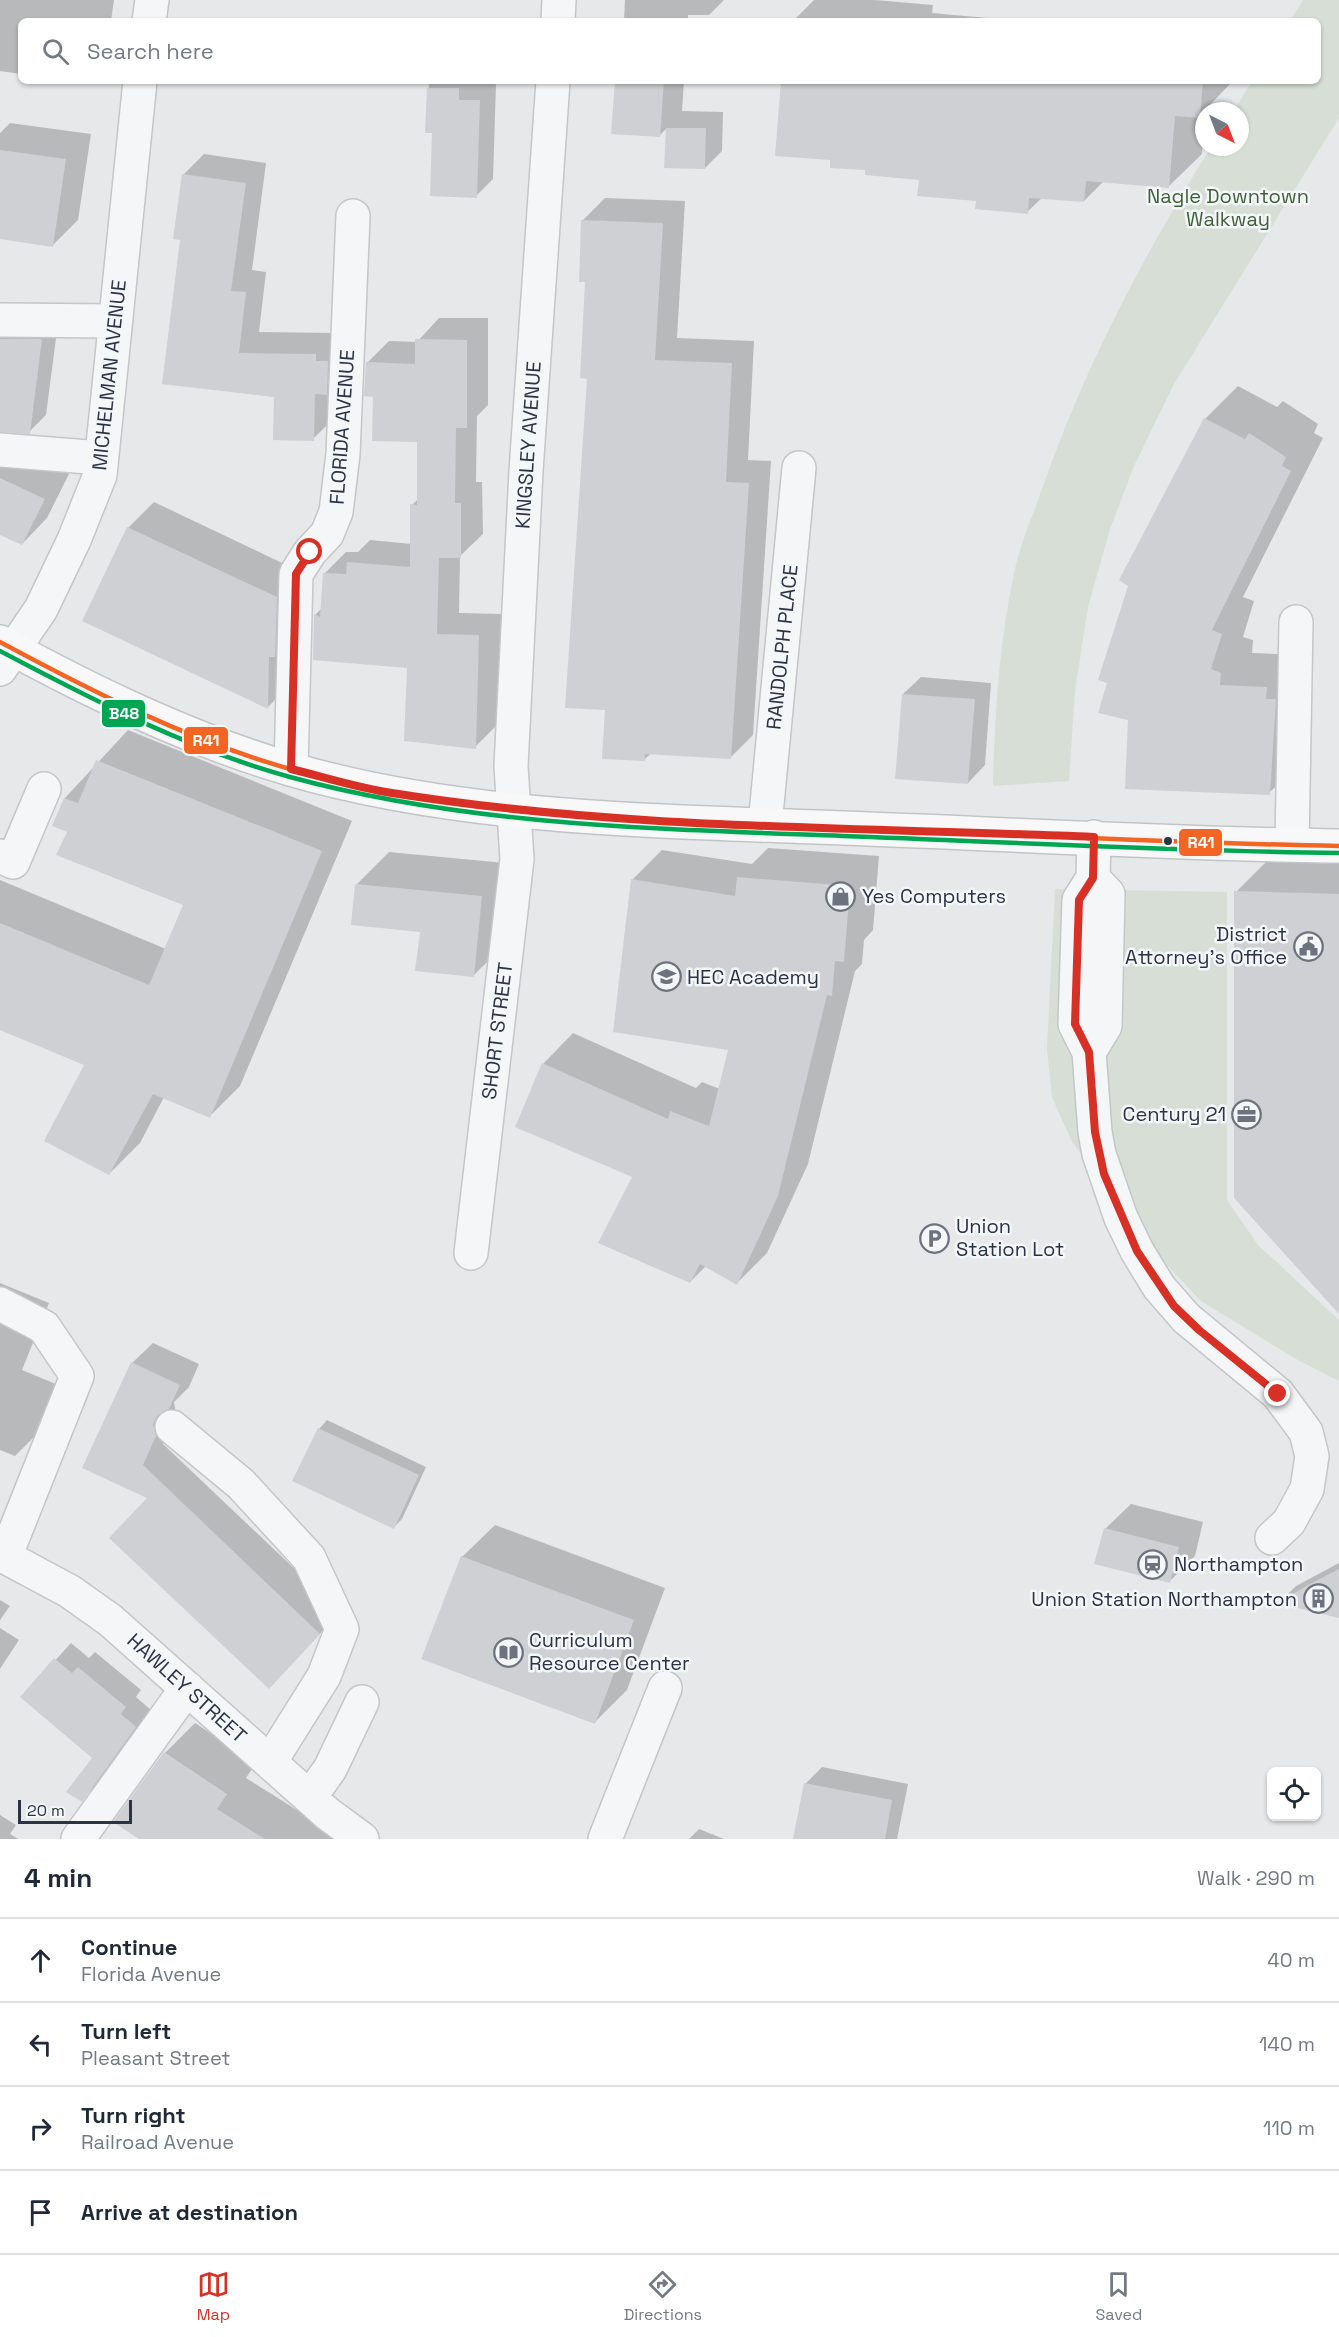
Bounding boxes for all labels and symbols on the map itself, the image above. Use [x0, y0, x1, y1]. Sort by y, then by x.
north arrow [1195, 102, 1249, 156]
park label: Nagle Downtown Walkway [1147, 183, 1309, 232]
street label: MICHELMAN AVENUE [86, 278, 132, 472]
street label: FLORIDA AVENUE [324, 349, 360, 505]
street label: KINGSLEY AVENUE [509, 360, 547, 530]
route start [296, 538, 322, 564]
street label: RANDOLPH PLACE [760, 563, 804, 731]
line badge: B48 [101, 699, 146, 728]
text: B48 [109, 703, 140, 724]
line badge: R41 [183, 726, 229, 755]
text: R41 [193, 730, 219, 751]
line badge: R41 [1178, 828, 1223, 857]
text: R41 [1188, 832, 1214, 853]
unlabelled marker [1162, 835, 1174, 847]
shop icon: Yes Computers [825, 880, 857, 912]
place label: Yes Computers [862, 883, 1006, 909]
place label: District Attorney's Office [1125, 921, 1287, 970]
public building icon: District Attorney's Office [1292, 930, 1324, 962]
street label: SHORT STREET [476, 961, 518, 1101]
school or university icon: HEC Academy [650, 961, 682, 993]
place label: HEC Academy [687, 964, 819, 990]
office icon: Century 21 [1231, 1098, 1263, 1130]
place label: Century 21 [1123, 1101, 1226, 1127]
place label: Union Station Lot [956, 1213, 1064, 1262]
parking icon: Union Station Lot [919, 1222, 951, 1254]
route end [1264, 1380, 1290, 1406]
station icon: Northampton [1137, 1548, 1169, 1580]
place label: Northampton [1174, 1551, 1303, 1577]
building icon: Union Station Northampton [1302, 1583, 1334, 1615]
place label: Union Station Northampton [1031, 1586, 1297, 1612]
street label: HAWLEY STREET [122, 1627, 252, 1749]
place label: Curriculum Resource Center [529, 1627, 690, 1676]
library icon: Curriculum Resource Center [492, 1636, 524, 1668]
scale bar [18, 1797, 132, 1824]

